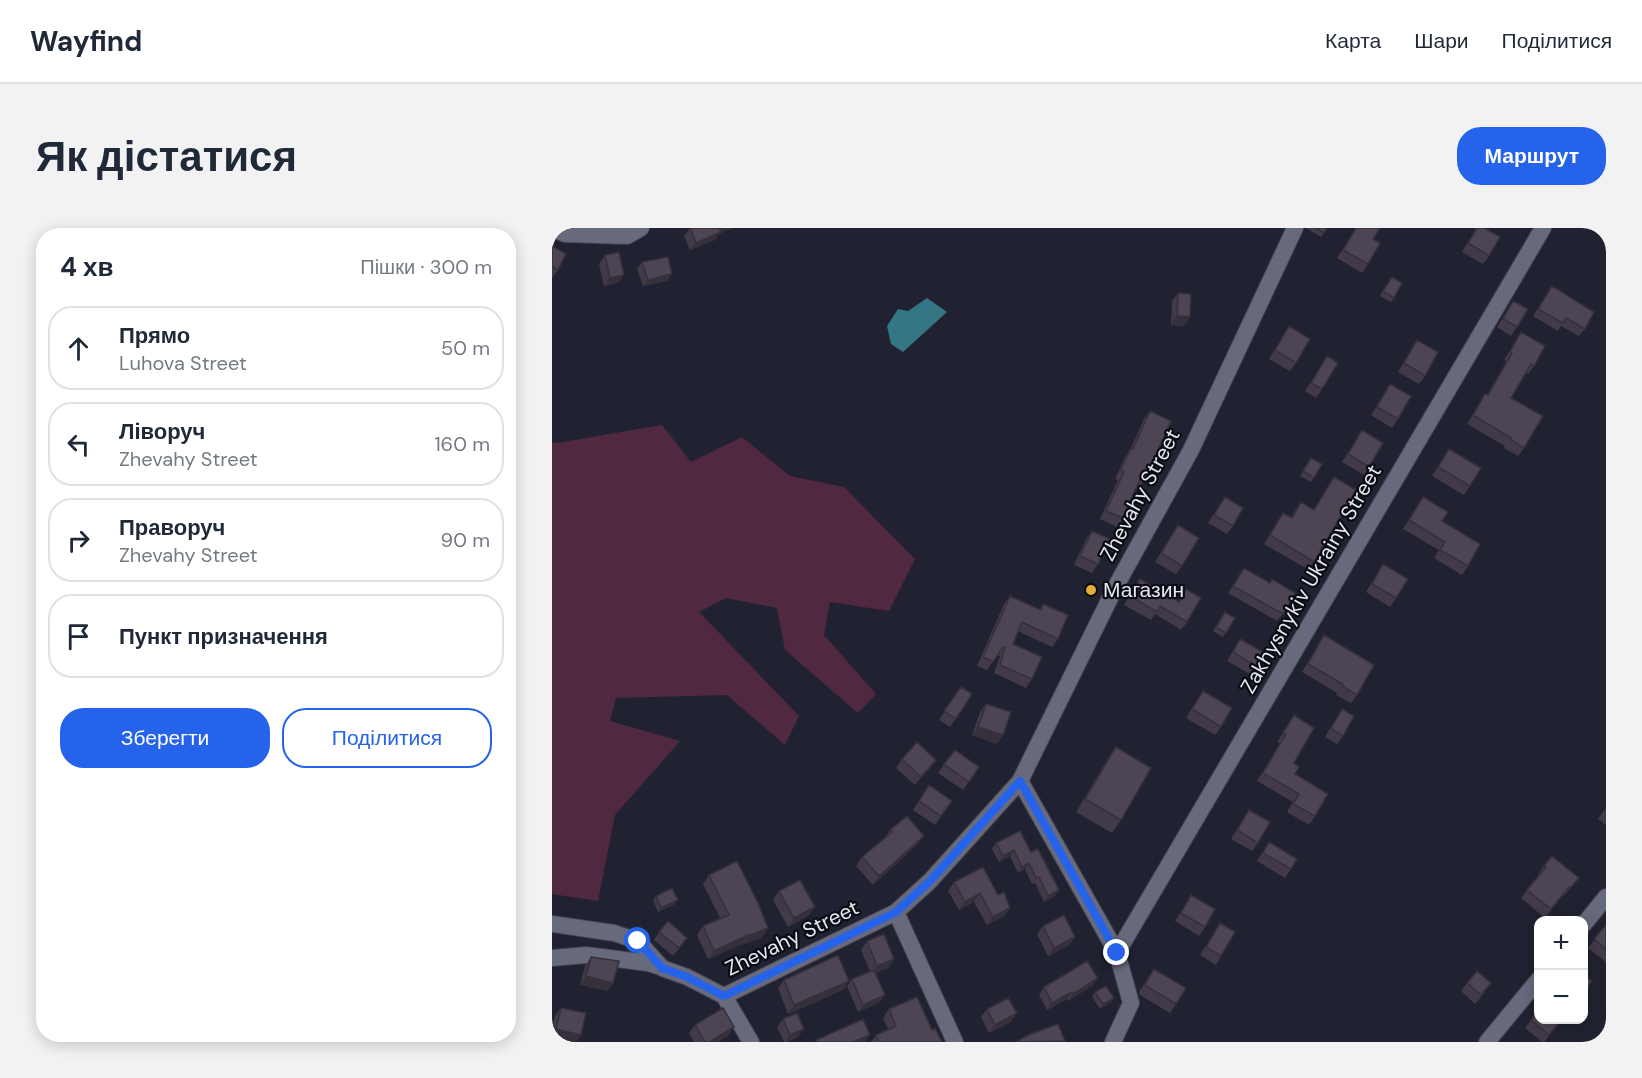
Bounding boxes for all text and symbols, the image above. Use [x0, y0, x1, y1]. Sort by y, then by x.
text: Wayfind [30, 23, 142, 60]
text: Карта [1325, 27, 1381, 55]
text: Шари [1414, 27, 1469, 55]
text: Поділитися [1502, 27, 1612, 55]
button: Маршрут [1457, 127, 1606, 185]
text: Як дістатися [36, 129, 297, 184]
text: 4 хв [60, 250, 113, 284]
text: Пішки · 300 m [360, 254, 492, 280]
text: Прямо [119, 321, 190, 350]
icon: ahead [62, 332, 95, 365]
text: 50 m [441, 335, 490, 361]
text: Luhova Street [119, 350, 247, 376]
text: Ліворуч [119, 417, 205, 446]
street label: Zhevahy Street [1093, 424, 1187, 566]
icon: left [62, 428, 95, 461]
text: 160 m [434, 431, 490, 457]
text: Zhevahy Street [119, 446, 258, 472]
street label: Zakhysnykiv Ukrainy Street [1234, 460, 1388, 698]
text: Праворуч [119, 513, 225, 542]
icon: right [62, 524, 95, 557]
text: 90 m [441, 527, 490, 553]
text: Zhevahy Street [119, 542, 258, 568]
place label: Магазин [1103, 576, 1184, 604]
marker: Магазин [1084, 583, 1098, 597]
icon: arrive [62, 620, 95, 653]
text: Пункт призначення [119, 622, 328, 651]
button: Зберегти [60, 708, 270, 768]
button: Поділитися [282, 708, 492, 768]
street label: Zhevahy Street [720, 894, 864, 982]
map controls [1534, 916, 1588, 1024]
button: + [1534, 916, 1588, 970]
route start [624, 927, 650, 953]
route end [1103, 939, 1129, 965]
button: − [1534, 970, 1588, 1024]

